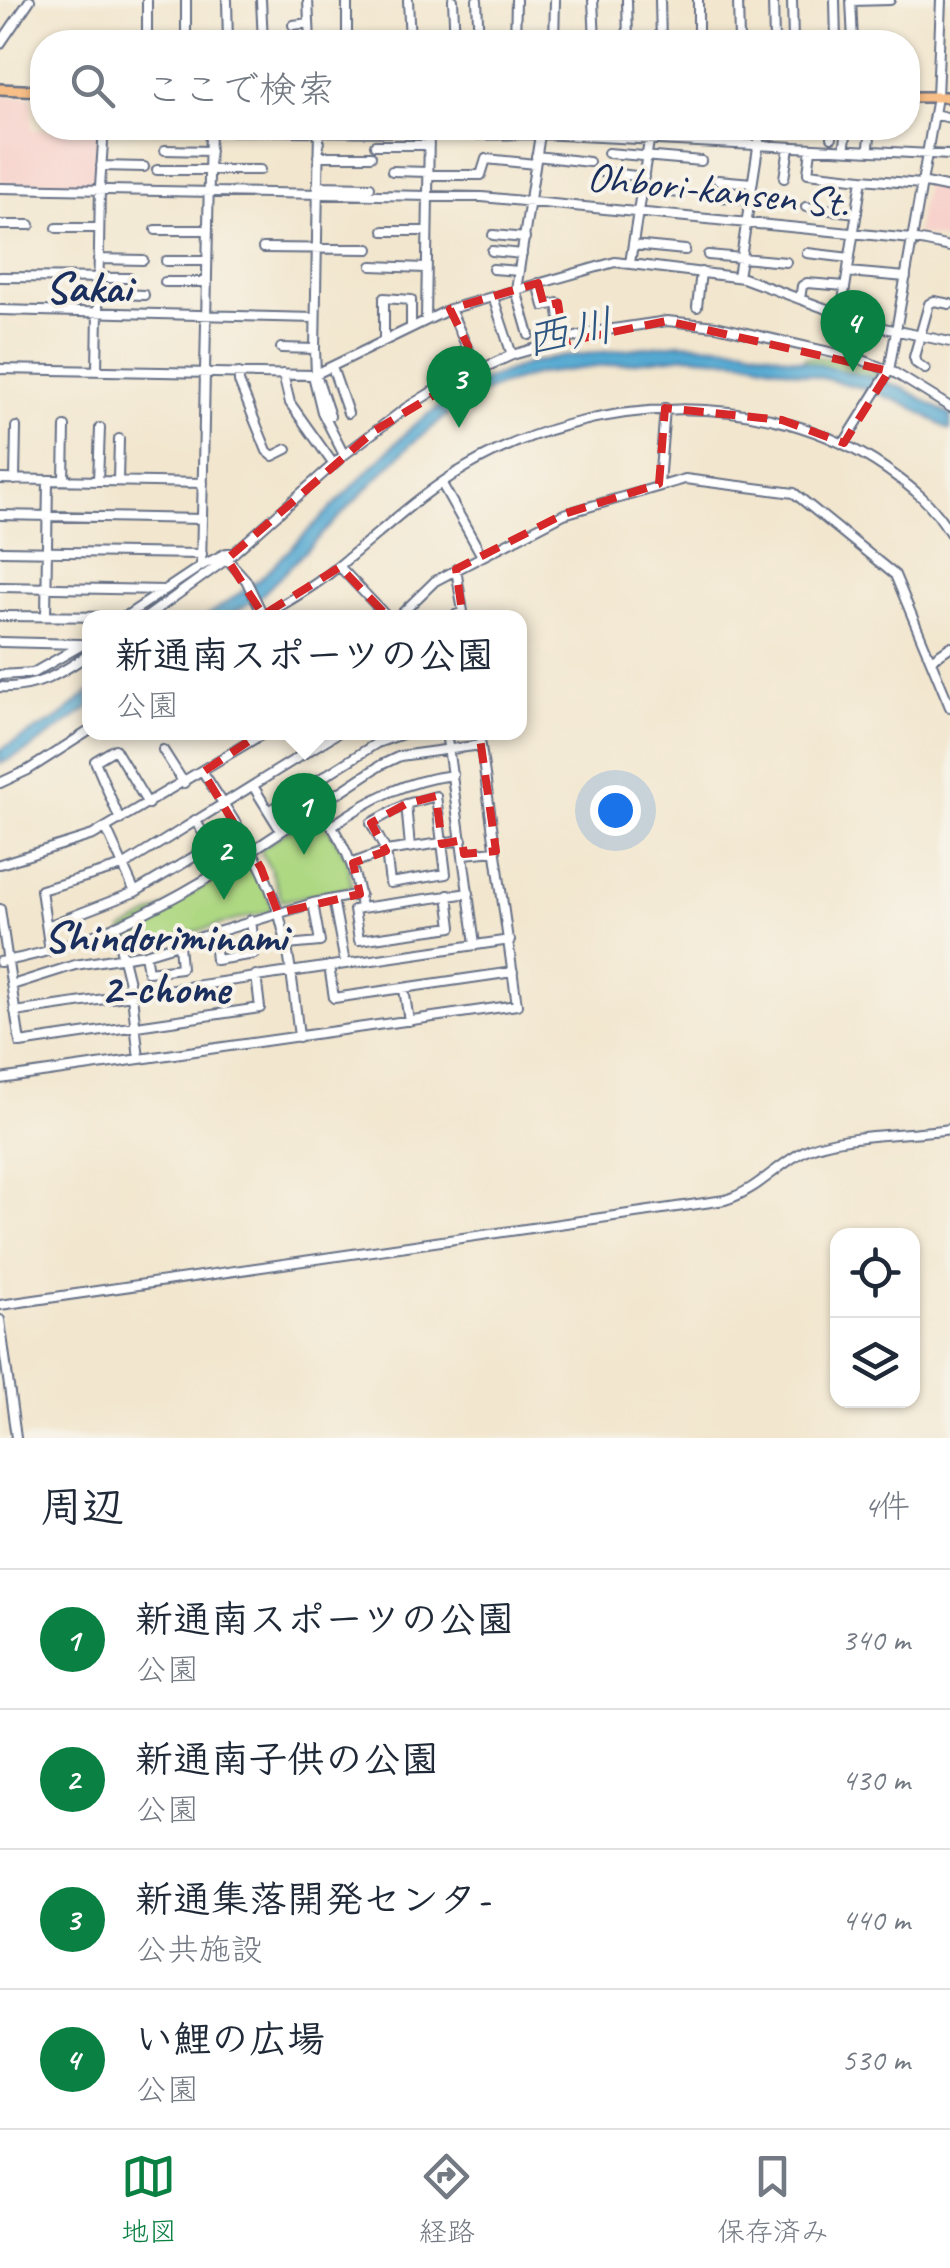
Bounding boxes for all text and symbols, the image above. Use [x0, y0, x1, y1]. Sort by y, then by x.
search box [30, 30, 920, 140]
icon: search [65, 58, 120, 113]
text: ここで検索 [145, 66, 335, 113]
street label: Ohbori-kansen St. [585, 150, 852, 230]
district label: Sakai [45, 259, 137, 316]
pin: 4 [820, 290, 886, 372]
water label: 西川 [519, 296, 619, 370]
pin: 3 [426, 346, 492, 428]
popup [82, 610, 527, 740]
text: 新通南スポーツの公園 [115, 632, 494, 679]
text: 公園 [115, 685, 179, 726]
pin: 1 [272, 772, 336, 855]
your location [590, 785, 641, 836]
pin: 2 [192, 818, 256, 900]
district label: Shindoriminami 2-chome [43, 908, 293, 1017]
map controls [830, 1228, 920, 1408]
button: locate [830, 1228, 920, 1318]
button: layers [830, 1318, 920, 1408]
text: 周辺 [40, 1481, 124, 1534]
text: 4件 [864, 1486, 910, 1527]
text: 新通南スポーツの公園 [135, 1596, 514, 1643]
text: 1 [65, 1619, 80, 1660]
text: 340 m [841, 1619, 910, 1660]
text: 公園 [135, 1649, 199, 1690]
text: 新通南子供の公園 [135, 1736, 439, 1783]
text: 2 [65, 1759, 80, 1800]
text: 430 m [841, 1759, 910, 1800]
text: 公園 [135, 1789, 199, 1830]
text: 新通集落開発センタ- [135, 1876, 489, 1923]
text: 3 [65, 1899, 80, 1940]
text: 440 m [841, 1899, 910, 1940]
text: 公共施設 [135, 1929, 263, 1970]
text: い鯉の広場 [135, 2016, 325, 2063]
text: 4 [65, 2039, 80, 2080]
text: 530 m [841, 2039, 910, 2080]
text: 公園 [135, 2069, 199, 2110]
tab: 地図 [121, 2149, 177, 2249]
tab: 経路 [419, 2149, 475, 2249]
tab: 保存済み [717, 2149, 829, 2249]

